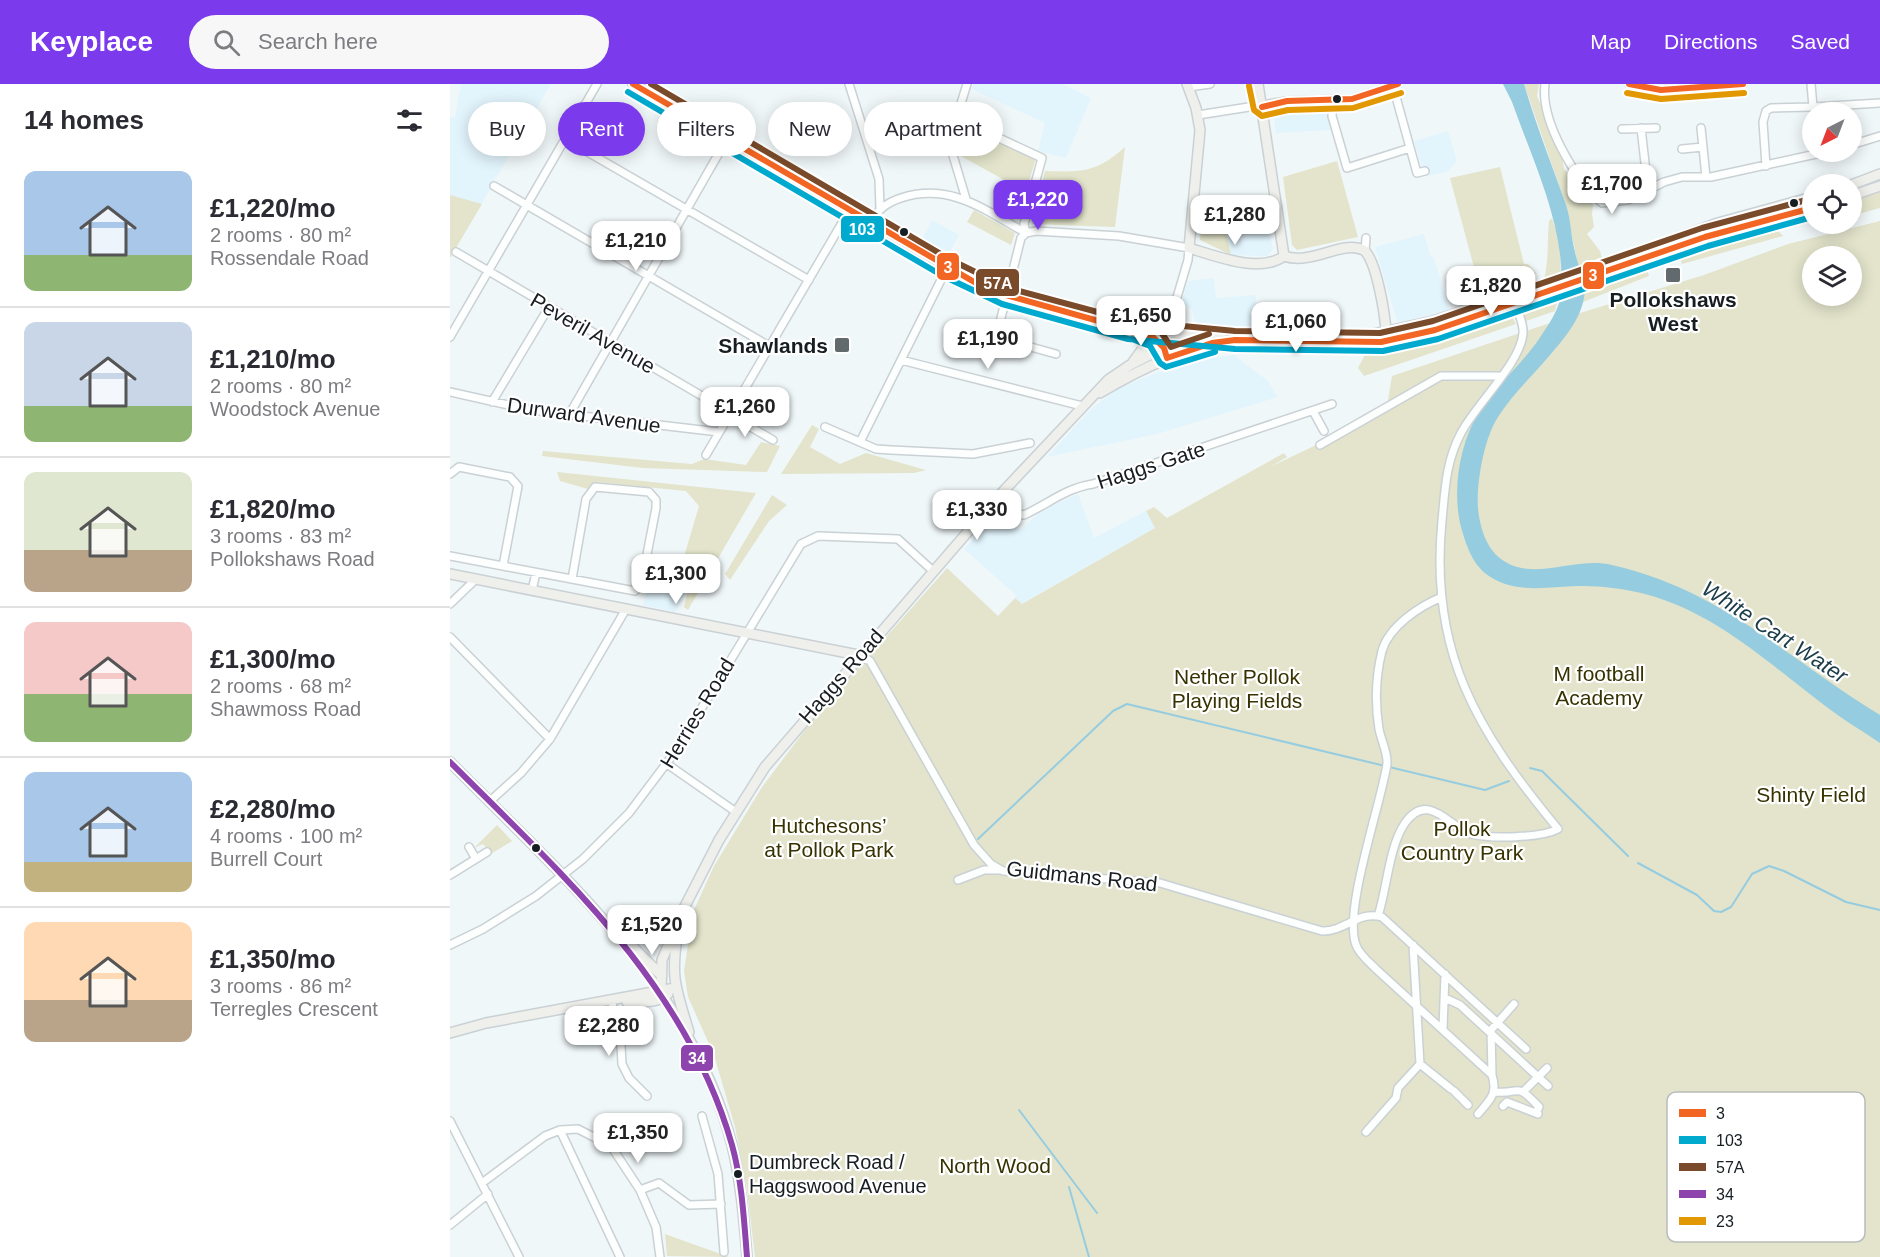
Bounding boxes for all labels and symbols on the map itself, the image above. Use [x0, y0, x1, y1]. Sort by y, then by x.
unlabelled marker [1331, 93, 1343, 105]
north arrow [1802, 102, 1862, 162]
pin: £1,700 [1563, 164, 1661, 215]
pin: £1,220 [989, 180, 1087, 231]
pin: £1,280 [1186, 195, 1284, 246]
unlabelled marker [1788, 197, 1800, 209]
line badge: 103 [840, 215, 885, 243]
pin: £1,210 [587, 221, 685, 272]
text: 103 [849, 221, 875, 238]
unlabelled marker [898, 226, 910, 238]
line badge: 3 [936, 252, 960, 281]
text: 3 [944, 259, 953, 276]
line badge: 3 [1582, 261, 1605, 290]
pin: £1,820 [1442, 266, 1540, 317]
marker: Pollokshaws West [1664, 266, 1682, 284]
text: 3 [1589, 267, 1598, 284]
line badge: 57A [975, 268, 1020, 297]
text: 57A [983, 275, 1013, 292]
street label: Peveril Avenue [527, 288, 659, 378]
place label: Pollokshaws West [1609, 288, 1737, 335]
pin: £1,650 [1092, 296, 1190, 347]
pin: £1,060 [1247, 302, 1345, 353]
pin: £1,190 [939, 319, 1037, 370]
place label: Shawlands [718, 334, 828, 357]
marker: Shawlands [833, 336, 851, 354]
pin: £1,260 [696, 387, 794, 438]
street label: Durward Avenue [506, 393, 662, 437]
street label: Haggs Gate [1094, 437, 1208, 493]
pin: £1,330 [928, 490, 1026, 541]
pin: £1,300 [627, 554, 725, 605]
water label: White Cart Water [1698, 576, 1854, 689]
street label: Haggs Road [794, 624, 888, 728]
street label: Herries Road [655, 654, 739, 772]
park label: M football Academy [1553, 662, 1645, 709]
park label: Nether Pollok Playing Fields [1172, 665, 1302, 712]
park label: Shinty Field [1756, 783, 1866, 806]
park label: Hutchesons’ at Pollok Park [764, 814, 894, 861]
park label: Pollok Country Park [1401, 817, 1524, 864]
unlabelled marker [530, 842, 542, 854]
street label: Guidmans Road [1005, 857, 1159, 895]
pin: £1,520 [603, 905, 701, 956]
pin: £2,280 [560, 1006, 658, 1057]
line badge: 34 [680, 1044, 714, 1072]
text: 34 [688, 1050, 706, 1067]
legend [1667, 1092, 1865, 1242]
text: 3 [1716, 1105, 1725, 1122]
pin: £1,350 [589, 1113, 687, 1164]
text: 103 [1716, 1132, 1743, 1149]
place label: Dumbreck Road / Haggswood Avenue [749, 1151, 927, 1197]
park label: North Wood [939, 1154, 1051, 1177]
text: 57A [1716, 1159, 1745, 1176]
marker: Dumbreck Road / Haggswood Avenue [732, 1168, 744, 1180]
text: 34 [1716, 1186, 1734, 1203]
text: 23 [1716, 1213, 1734, 1230]

